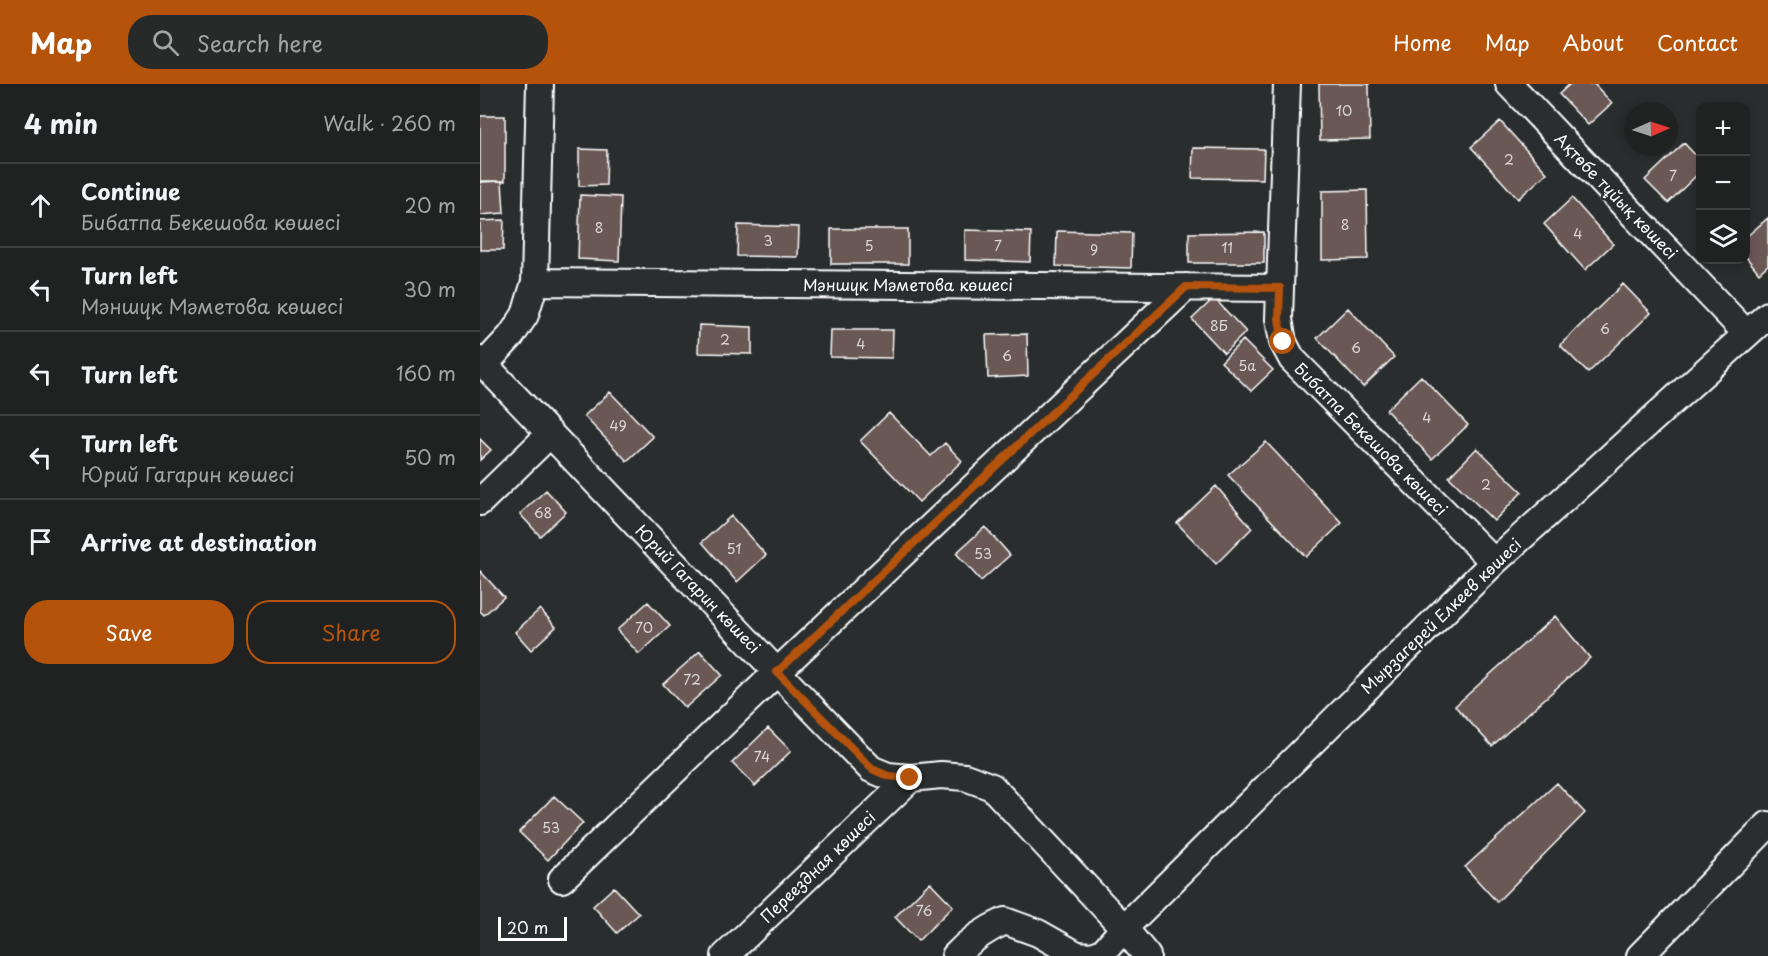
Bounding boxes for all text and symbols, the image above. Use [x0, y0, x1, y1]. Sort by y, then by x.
search box [128, 15, 548, 69]
text: Map [30, 21, 92, 64]
icon: search [149, 26, 182, 59]
text: Search here [197, 26, 323, 59]
text: Home [1393, 26, 1452, 58]
text: Map [1485, 26, 1530, 58]
text: About [1563, 26, 1624, 58]
text: Contact [1657, 26, 1738, 58]
house number: 10 [1336, 100, 1352, 121]
north arrow [1624, 102, 1678, 156]
map controls [1696, 102, 1750, 264]
button: + [1696, 102, 1750, 156]
text: 4 min [24, 104, 98, 143]
text: Walk · 260 m [323, 108, 456, 138]
street label: Ақтөбе тұйық көшесі [1550, 127, 1684, 264]
house number: 2 [1504, 149, 1514, 170]
button: − [1696, 156, 1750, 210]
house number: 7 [1669, 165, 1677, 186]
text: Continue [81, 174, 180, 207]
icon: ahead [24, 189, 57, 222]
text: 20 m [404, 190, 456, 220]
text: Бибатпа Бекешова көшесі [81, 207, 341, 237]
button: layers [1696, 210, 1750, 264]
house number: 8 [1341, 214, 1349, 235]
house number: 8 [595, 217, 603, 238]
house number: 4 [1573, 223, 1583, 244]
house number: 3 [763, 230, 773, 251]
house number: 5 [864, 235, 874, 256]
house number: 7 [994, 235, 1002, 256]
house number: 11 [1221, 237, 1233, 258]
house number: 9 [1090, 239, 1098, 260]
text: Turn left [81, 258, 178, 291]
street label: Мәншүк Мәметова көшесі [803, 272, 1013, 296]
icon: left [24, 273, 57, 306]
text: 30 m [403, 274, 456, 304]
text: Мәншүк Мәметова көшесі [81, 291, 343, 321]
house number: 8Б [1210, 315, 1228, 336]
house number: 6 [1600, 318, 1610, 339]
route start [1269, 328, 1295, 354]
house number: 2 [720, 329, 730, 350]
house number: 4 [856, 333, 866, 354]
house number: 6 [1351, 337, 1361, 358]
house number: 6 [1002, 345, 1012, 366]
house number: 5а [1238, 355, 1256, 376]
street label: Бибатпа Бекешова көшесі [1290, 356, 1454, 520]
icon: left [24, 357, 57, 390]
text: Turn left [81, 357, 178, 390]
text: 160 m [396, 358, 456, 388]
house number: 4 [1422, 407, 1432, 428]
house number: 49 [609, 415, 627, 436]
text: Turn left [81, 426, 178, 459]
icon: left [24, 441, 57, 474]
text: 50 m [404, 442, 456, 472]
text: Юрий Гагарин көшесі [81, 459, 295, 489]
house number: 2 [1481, 474, 1491, 495]
house number: 68 [534, 502, 552, 523]
street label: Юрий Гагарин көшесі [631, 518, 767, 658]
icon: arrive [24, 525, 57, 558]
text: Arrive at destination [81, 525, 317, 558]
street label: Мырзагерей Елкеев көшесі [1355, 532, 1526, 699]
house number: 51 [727, 538, 741, 559]
house number: 53 [974, 543, 992, 564]
button: Save [24, 600, 234, 664]
button: Share [246, 600, 456, 664]
house number: 70 [635, 617, 653, 638]
house number: 72 [683, 669, 701, 690]
house number: 74 [754, 746, 770, 767]
route end [896, 764, 922, 790]
street label: Переездная көшесі [754, 805, 880, 928]
house number: 53 [542, 817, 560, 838]
house number: 76 [916, 900, 933, 921]
scale bar [498, 914, 567, 942]
text: 20 m [507, 915, 548, 939]

